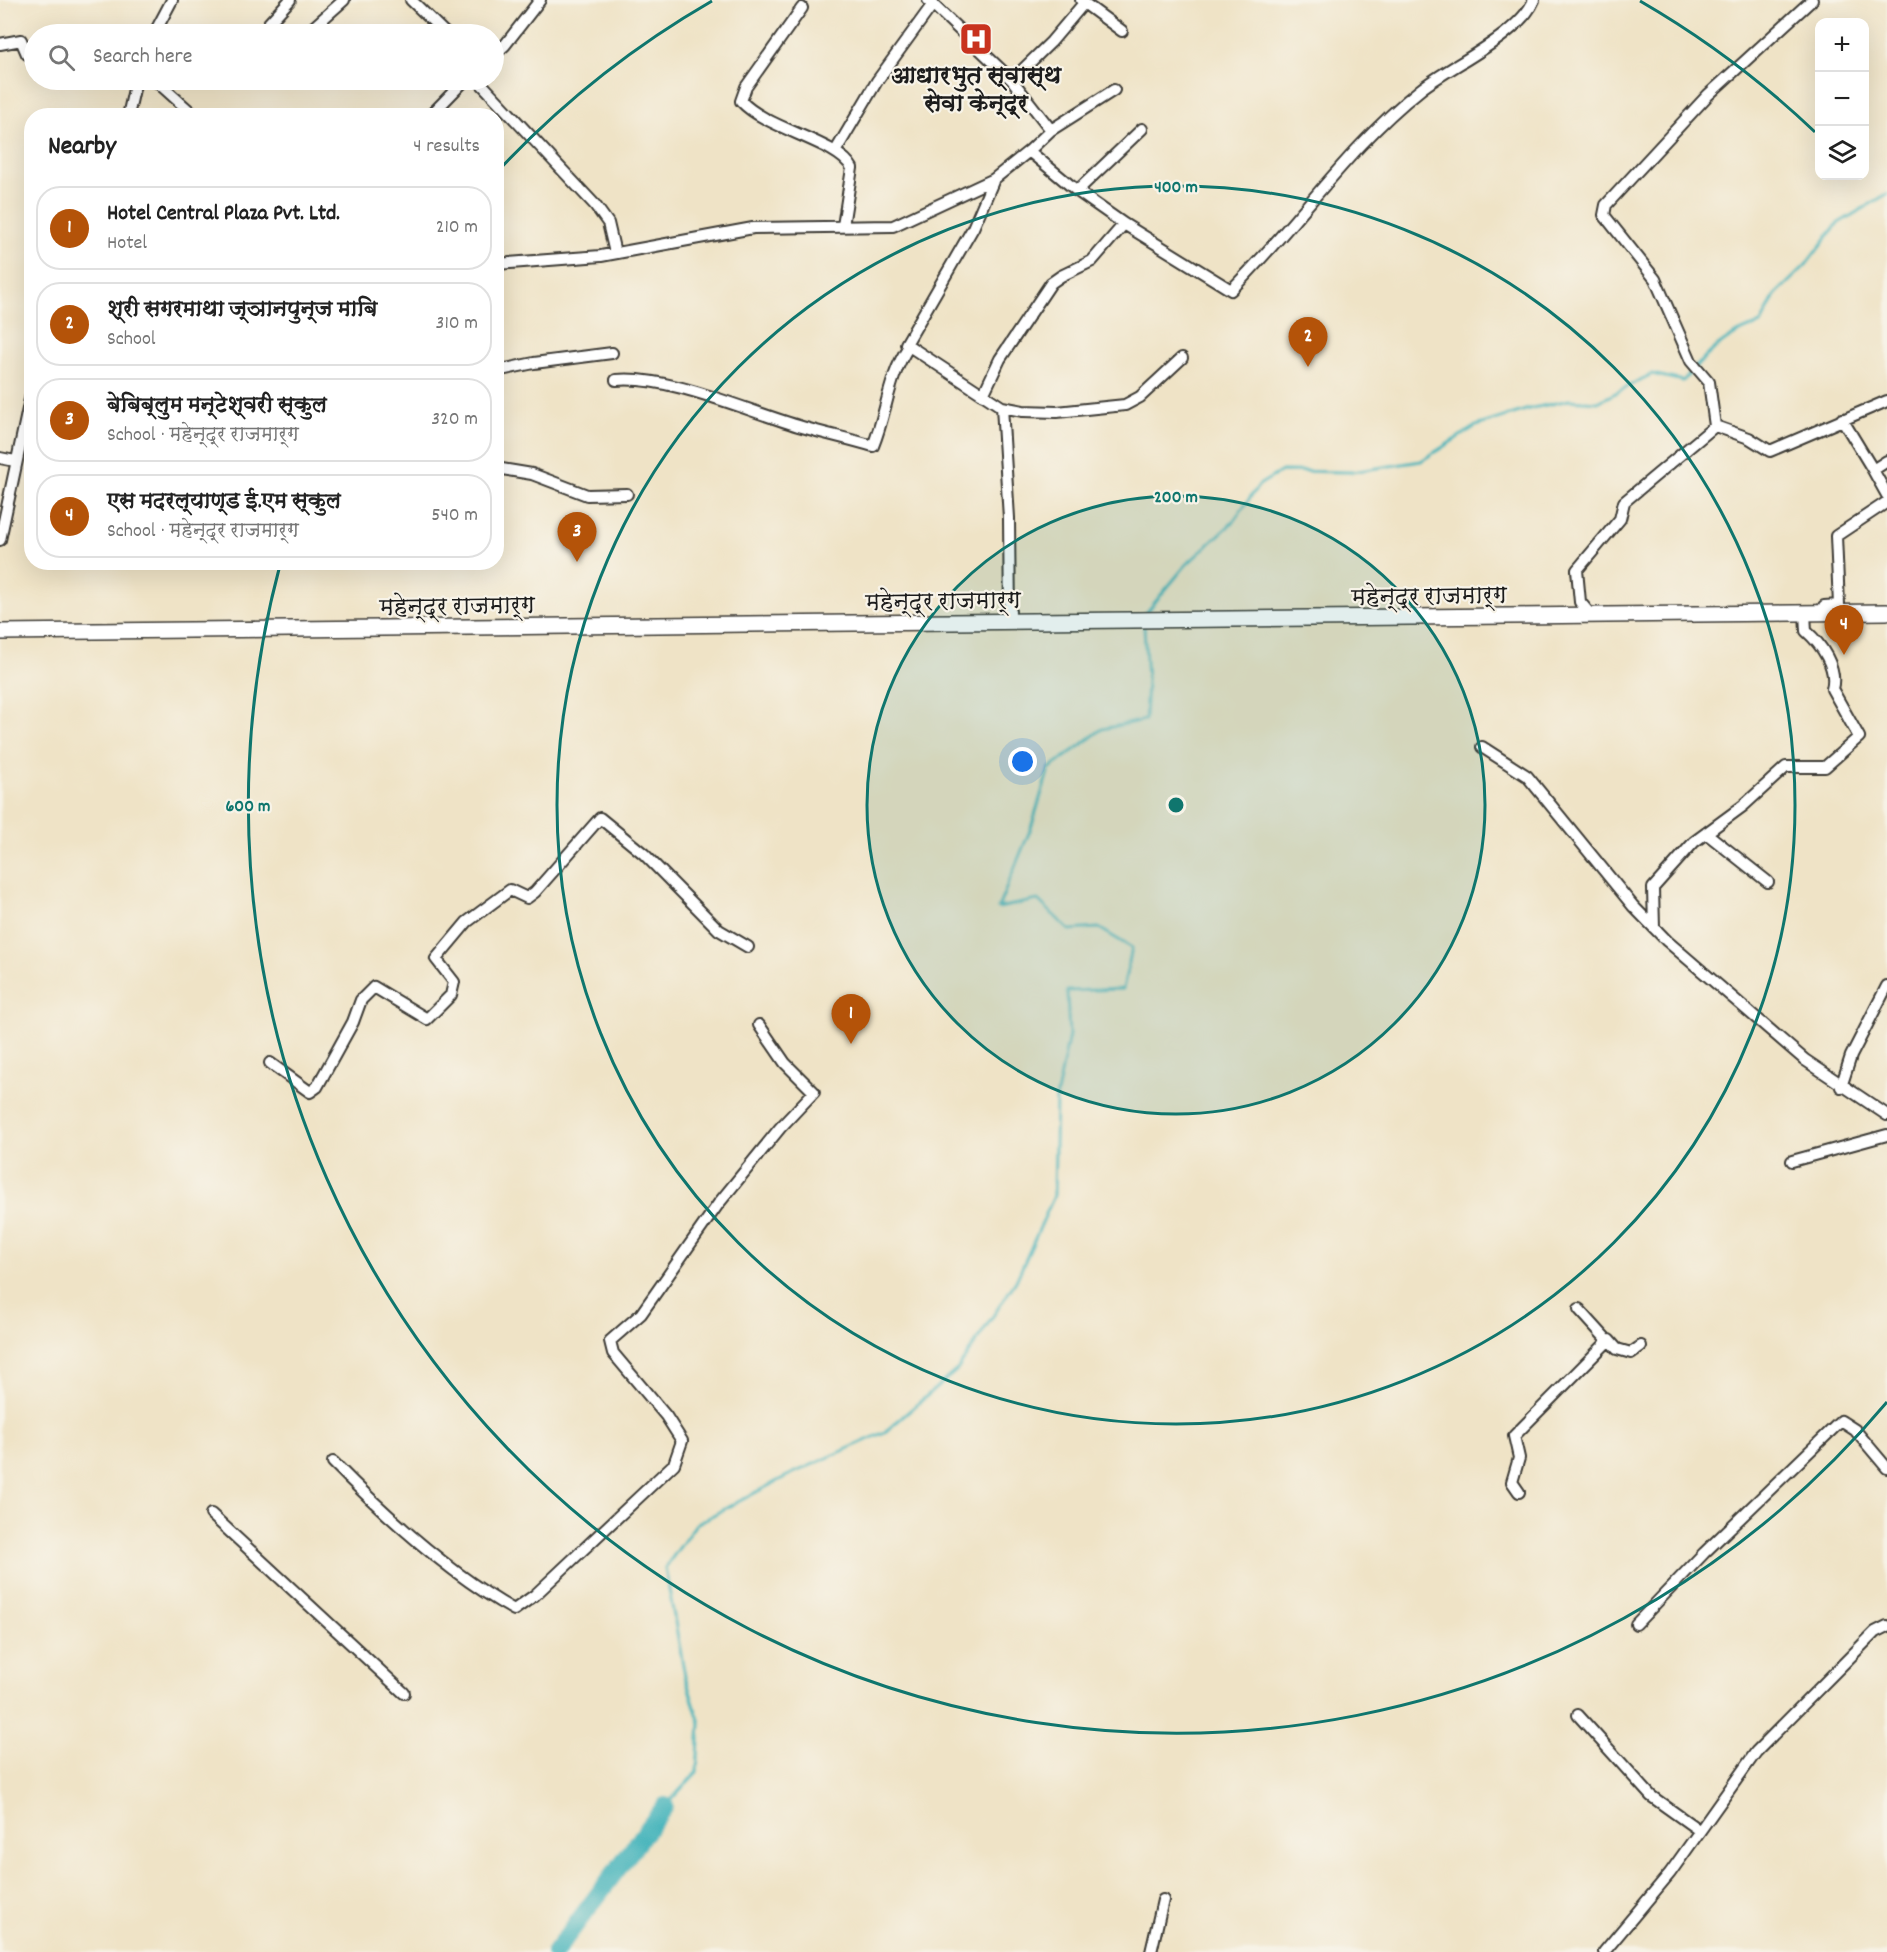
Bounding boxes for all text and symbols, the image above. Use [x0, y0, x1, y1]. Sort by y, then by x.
map controls [1815, 18, 1869, 180]
button: + [1815, 18, 1869, 72]
hospital icon: आधारभुत स्वास्थ सेवा केन्द्र [958, 21, 994, 57]
search box [24, 24, 504, 90]
icon: search [45, 41, 78, 74]
text: Search here [93, 42, 192, 73]
place label: आधारभुत स्वास्थ सेवा केन्द्र [891, 60, 1062, 122]
button: − [1815, 72, 1869, 126]
button: layers [1815, 126, 1869, 180]
text: Nearby [48, 129, 116, 166]
text: 4 results [413, 133, 480, 161]
text: 400 m [1154, 176, 1198, 201]
text: Hotel Central Plaza Pvt. Ltd. [107, 199, 340, 230]
text: 1 [67, 214, 72, 242]
text: 210 m [436, 214, 478, 242]
text: Hotel [107, 230, 147, 258]
text: श्री सगरमाथा ज्ञानपुन्ज माबि [107, 295, 377, 326]
text: 2 [65, 310, 74, 338]
text: 310 m [436, 310, 478, 338]
pin: 2 [1288, 318, 1328, 367]
text: School [107, 326, 156, 354]
text: बेबिब्लुम मन्टेश्वरी स्कुल [107, 391, 327, 422]
text: 3 [65, 406, 74, 434]
text: 320 m [431, 406, 478, 434]
text: School · महेन्द्र राजमार्ग [107, 422, 299, 450]
text: 200 m [1154, 486, 1198, 511]
text: एस मदरल्याण्ड ई.एम स्कुल [107, 487, 341, 518]
text: 4 [65, 502, 74, 530]
text: 540 m [431, 502, 478, 530]
pin: 3 [558, 512, 596, 562]
text: School · महेन्द्र राजमार्ग [107, 518, 299, 546]
street label: महेन्द्र राजमार्ग [1350, 580, 1508, 616]
street label: महेन्द्र राजमार्ग [864, 585, 1022, 621]
street label: महेन्द्र राजमार्ग [378, 590, 536, 626]
pin: 4 [1824, 606, 1864, 655]
your location [1008, 747, 1037, 776]
text: 600 m [226, 795, 270, 820]
centre of rings [1166, 795, 1186, 815]
pin: 1 [832, 994, 870, 1044]

